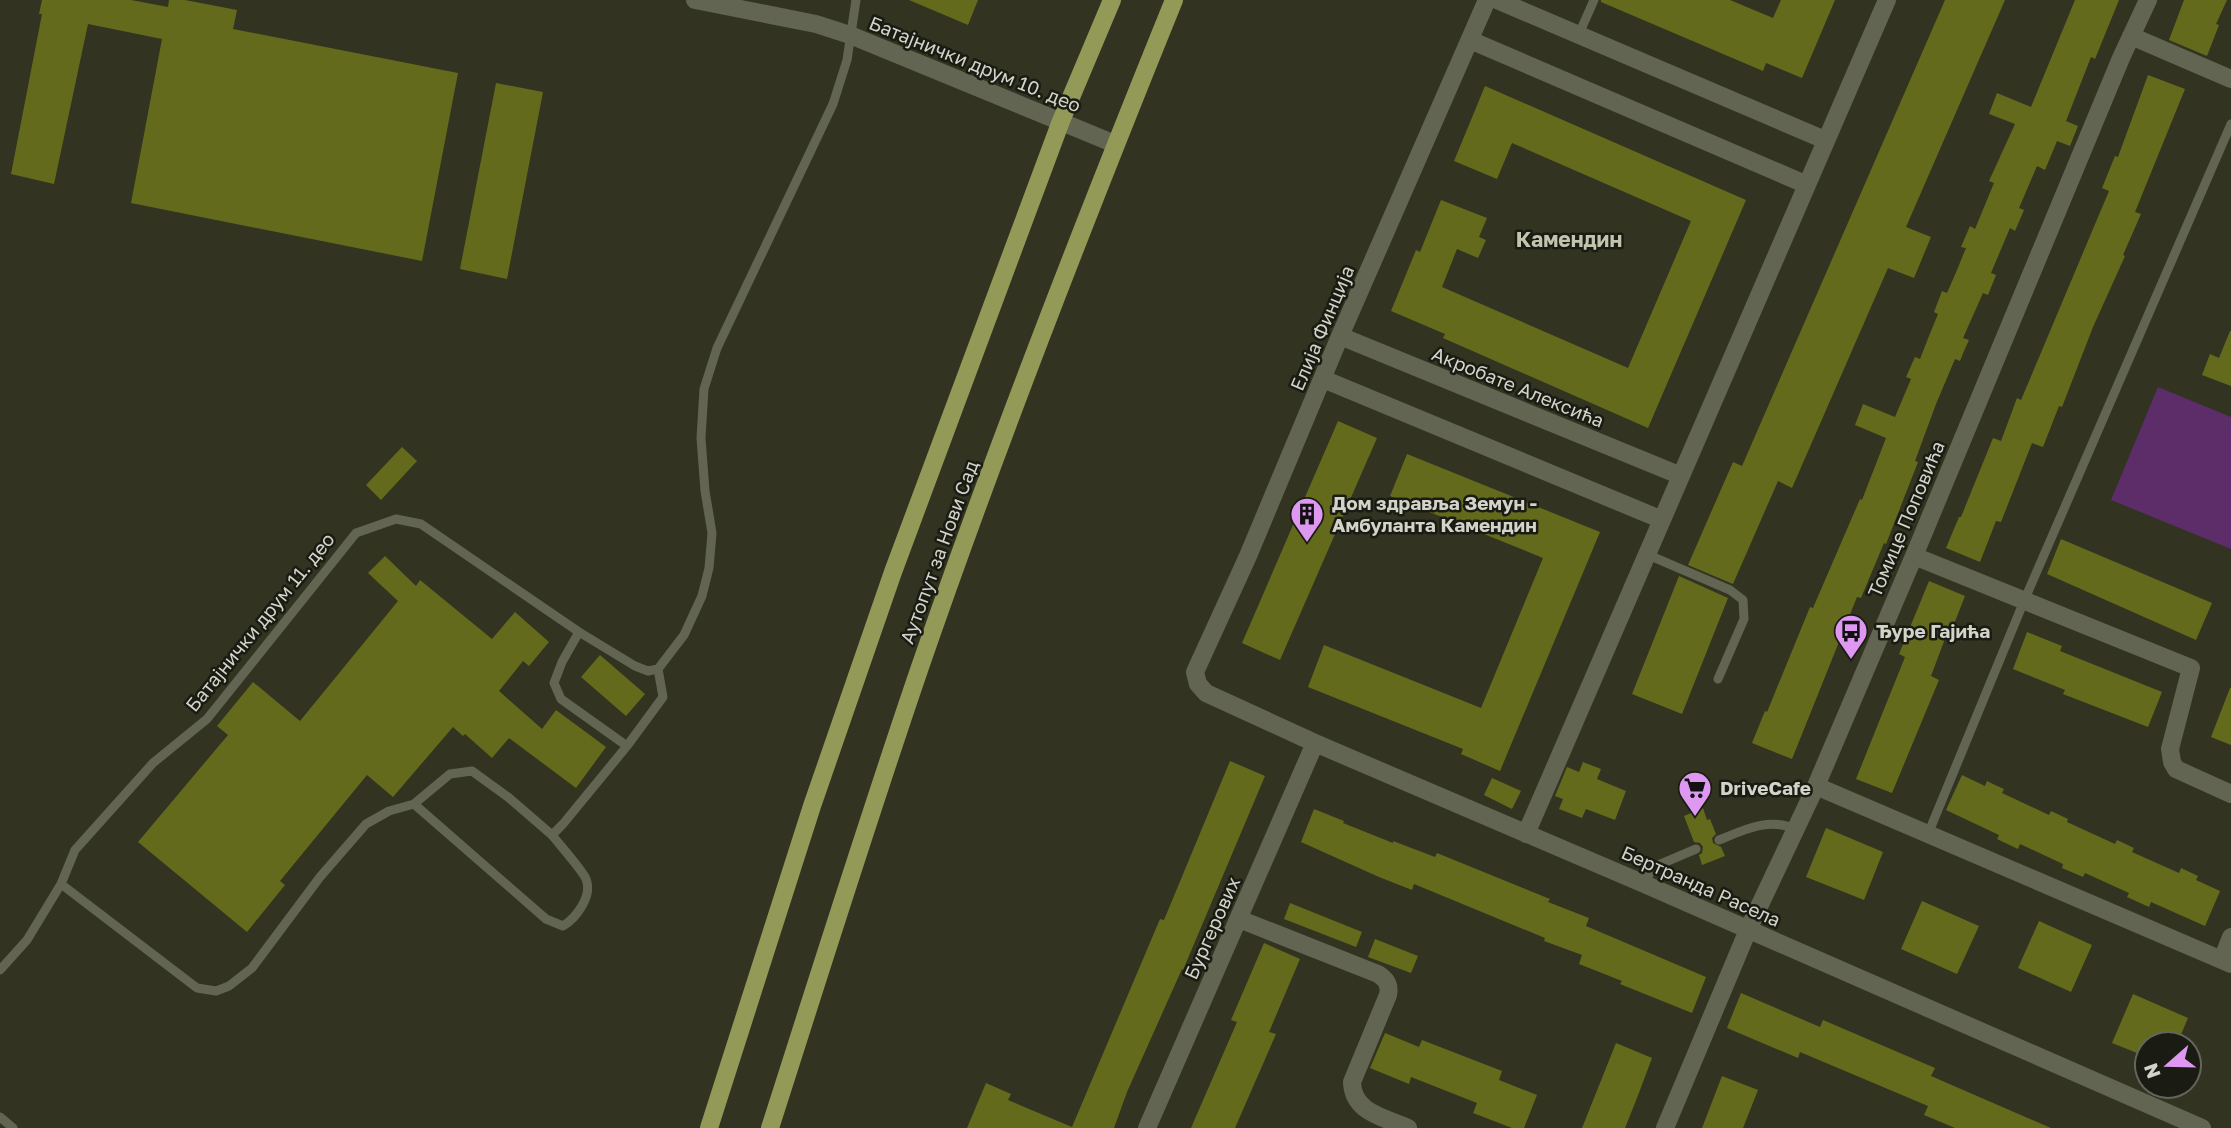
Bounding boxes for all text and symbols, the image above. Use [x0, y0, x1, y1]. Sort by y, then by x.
street label: Батајнички друм 10. део [866, 11, 1084, 117]
district label: Камендин [1516, 226, 1622, 252]
street label: Елија Финција [1285, 262, 1358, 394]
street label: Акробате Алексића [1429, 341, 1608, 432]
street label: Томице Поповића [1862, 437, 1949, 600]
street label: Аутопут за Нови Сад [895, 457, 983, 647]
place label: Дом здравља Земун - Амбуланта Камендин [1332, 491, 1537, 536]
building icon: Дом здравља Земун - Амбуланта Камендин [1288, 495, 1326, 544]
street label: Батајнички друм 11. део [180, 528, 339, 716]
bus stop icon: Ђуре Гајића [1832, 612, 1870, 661]
place label: Ђуре Гајића [1876, 619, 1990, 642]
supermarket icon: DriveCafe [1676, 769, 1714, 818]
place label: DriveCafe [1720, 776, 1811, 799]
street label: Бертранда Расела [1618, 840, 1784, 931]
street label: Бургерових [1179, 873, 1244, 983]
north arrow [2133, 1030, 2203, 1100]
text: N [2138, 1060, 2165, 1082]

